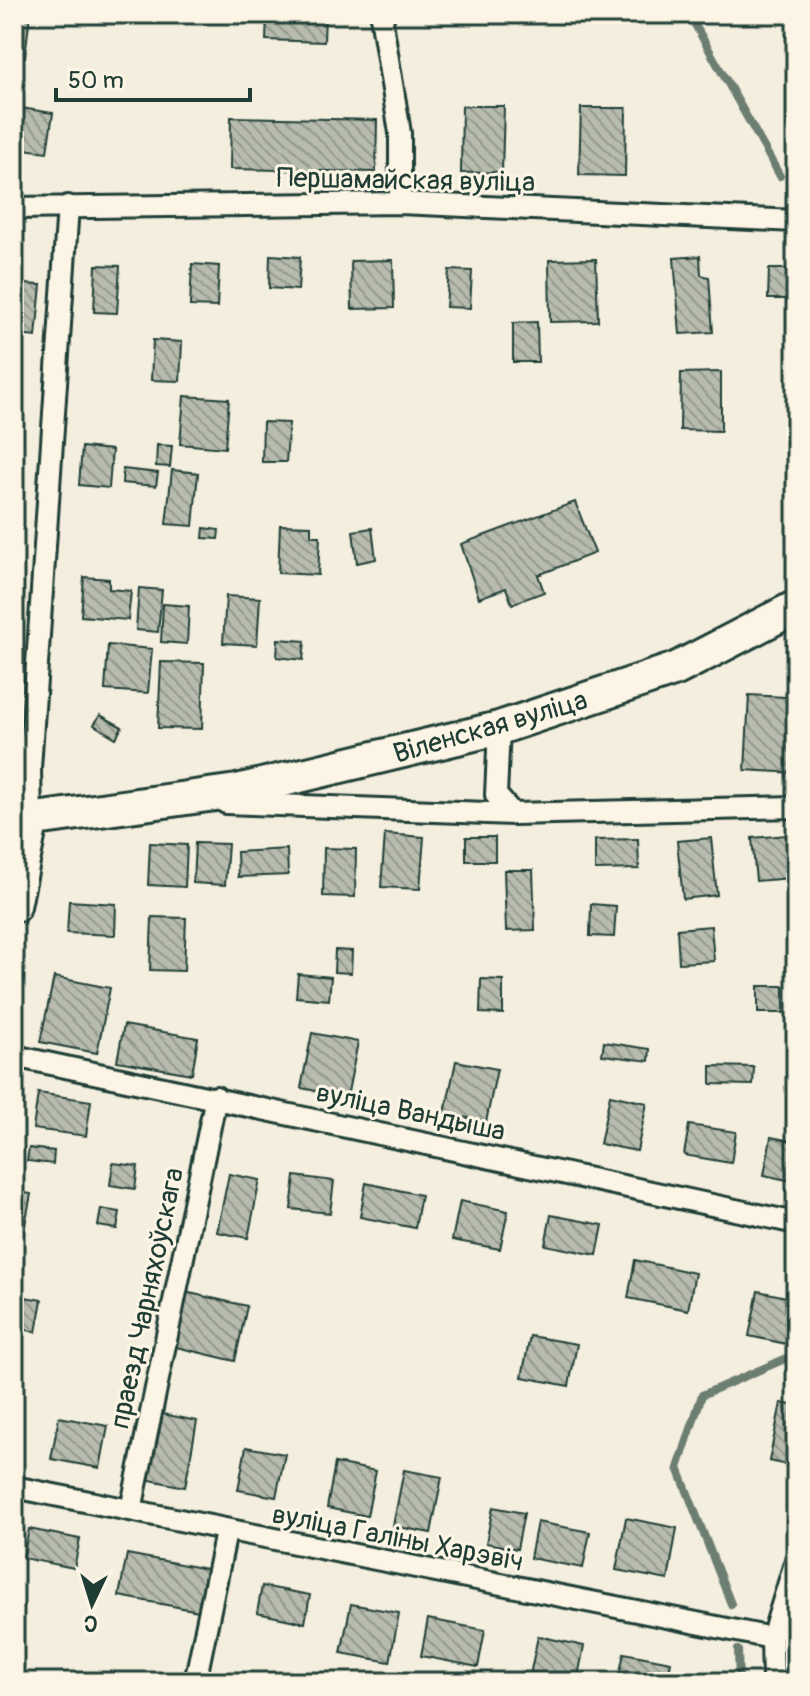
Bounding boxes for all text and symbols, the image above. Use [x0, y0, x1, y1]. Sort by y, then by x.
scale bar [56, 52, 250, 102]
text: 50 m [68, 66, 124, 95]
street label: Першамайская вуліца [276, 161, 536, 200]
street label: Віленская вуліца [389, 683, 592, 772]
street label: вуліца Вандыша [313, 1075, 509, 1150]
street label: праезд Чарняхоўскага [103, 1164, 192, 1432]
street label: вуліца Галіны Харэвіч [269, 1497, 526, 1580]
north arrow [52, 1564, 132, 1644]
text: С [83, 1608, 98, 1637]

